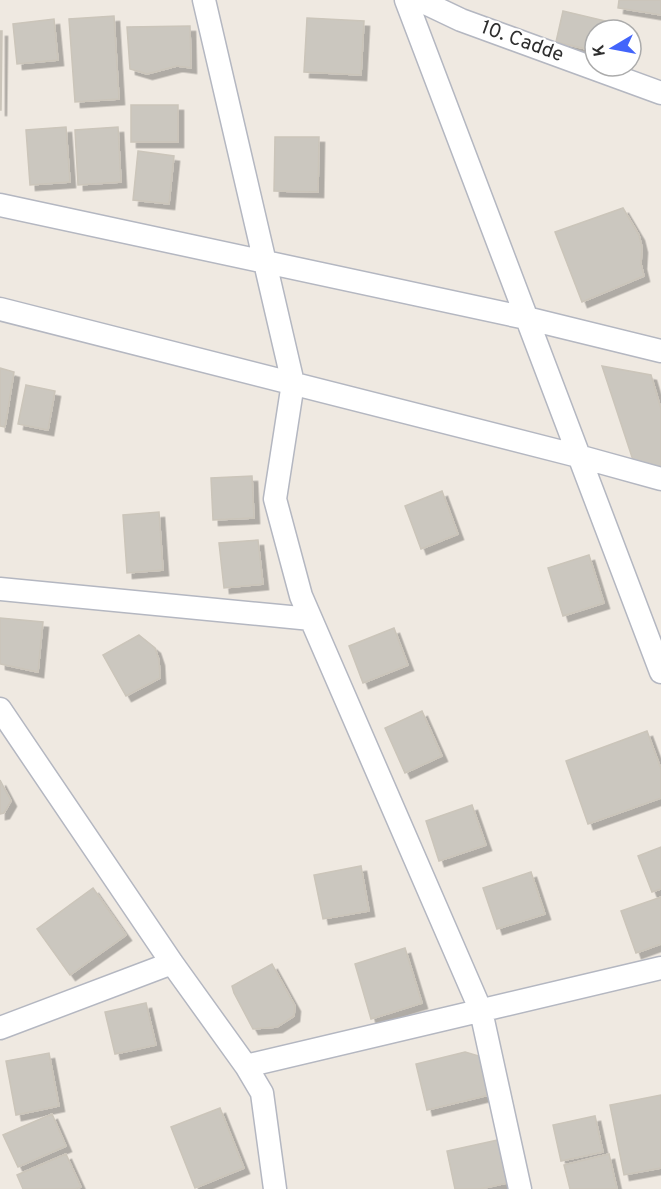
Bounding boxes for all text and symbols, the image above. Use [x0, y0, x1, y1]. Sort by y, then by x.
street label: 10. Cadde [477, 15, 567, 69]
north arrow [583, 18, 643, 78]
text: K [589, 43, 611, 58]

